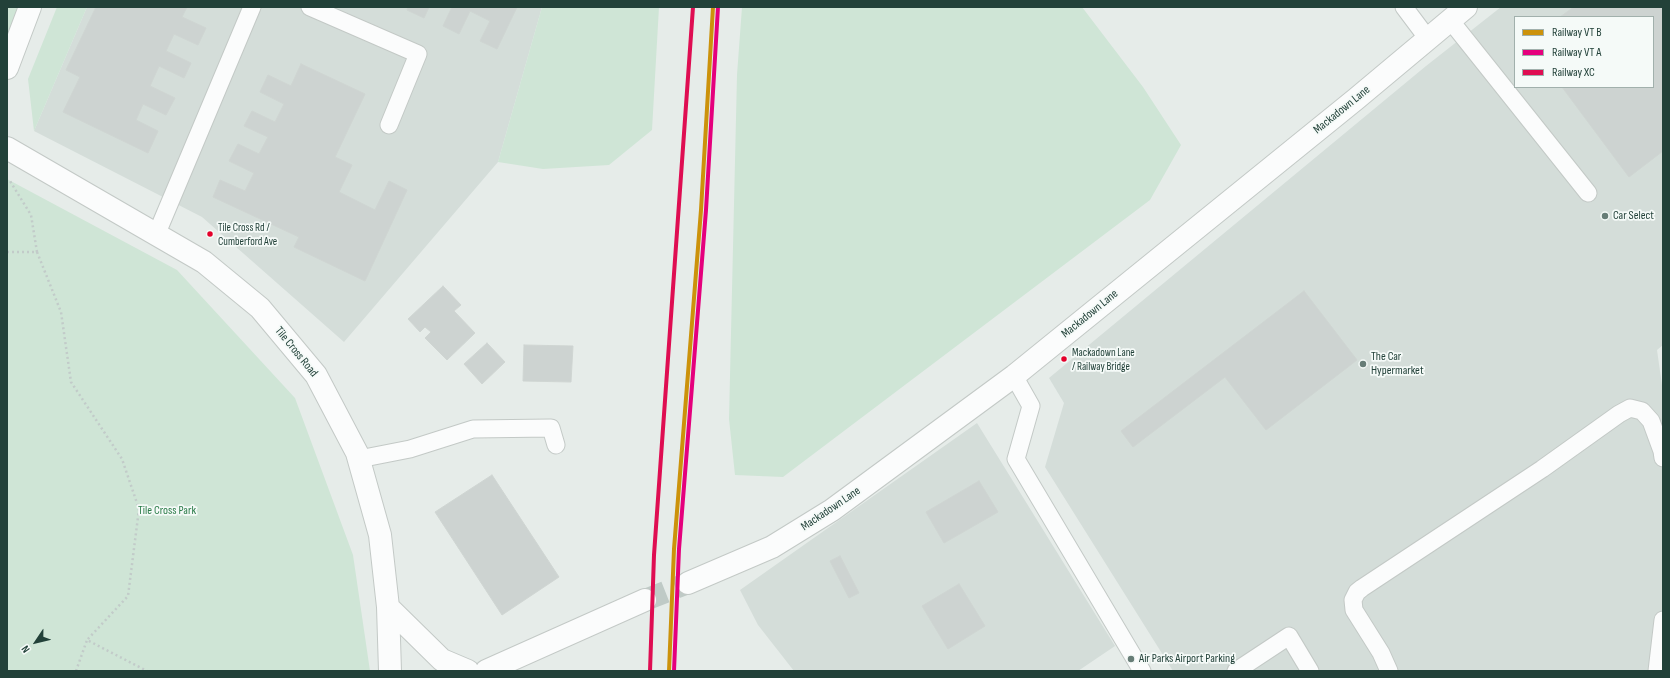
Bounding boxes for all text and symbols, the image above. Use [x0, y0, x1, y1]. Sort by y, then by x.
legend [1514, 16, 1654, 88]
text: Railway VT B [1552, 25, 1602, 40]
text: Railway VT A [1552, 45, 1602, 60]
text: Railway XC [1552, 65, 1595, 80]
street label: Mackadown Lane [1311, 83, 1373, 137]
place label: Car Select [1613, 209, 1654, 223]
marker: Car Select [1600, 211, 1610, 221]
place label: Tile Cross Rd / Cumberford Ave [218, 221, 277, 247]
marker: Tile Cross Rd / Cumberford Ave [205, 229, 215, 239]
street label: Mackadown Lane [1059, 287, 1121, 341]
street label: Tile Cross Road [271, 324, 321, 380]
place label: Mackadown Lane / Railway Bridge [1072, 346, 1135, 372]
place label: The Car Hypermarket [1371, 350, 1424, 378]
marker: Mackadown Lane / Railway Bridge [1059, 354, 1069, 364]
marker: The Car Hypermarket [1358, 359, 1368, 369]
street label: Mackadown Lane [799, 484, 863, 534]
park label: Tile Cross Park [138, 504, 196, 518]
north arrow [16, 622, 56, 662]
text: N [19, 643, 33, 655]
place label: Air Parks Airport Parking [1139, 652, 1235, 666]
marker: Air Parks Airport Parking [1126, 654, 1136, 664]

